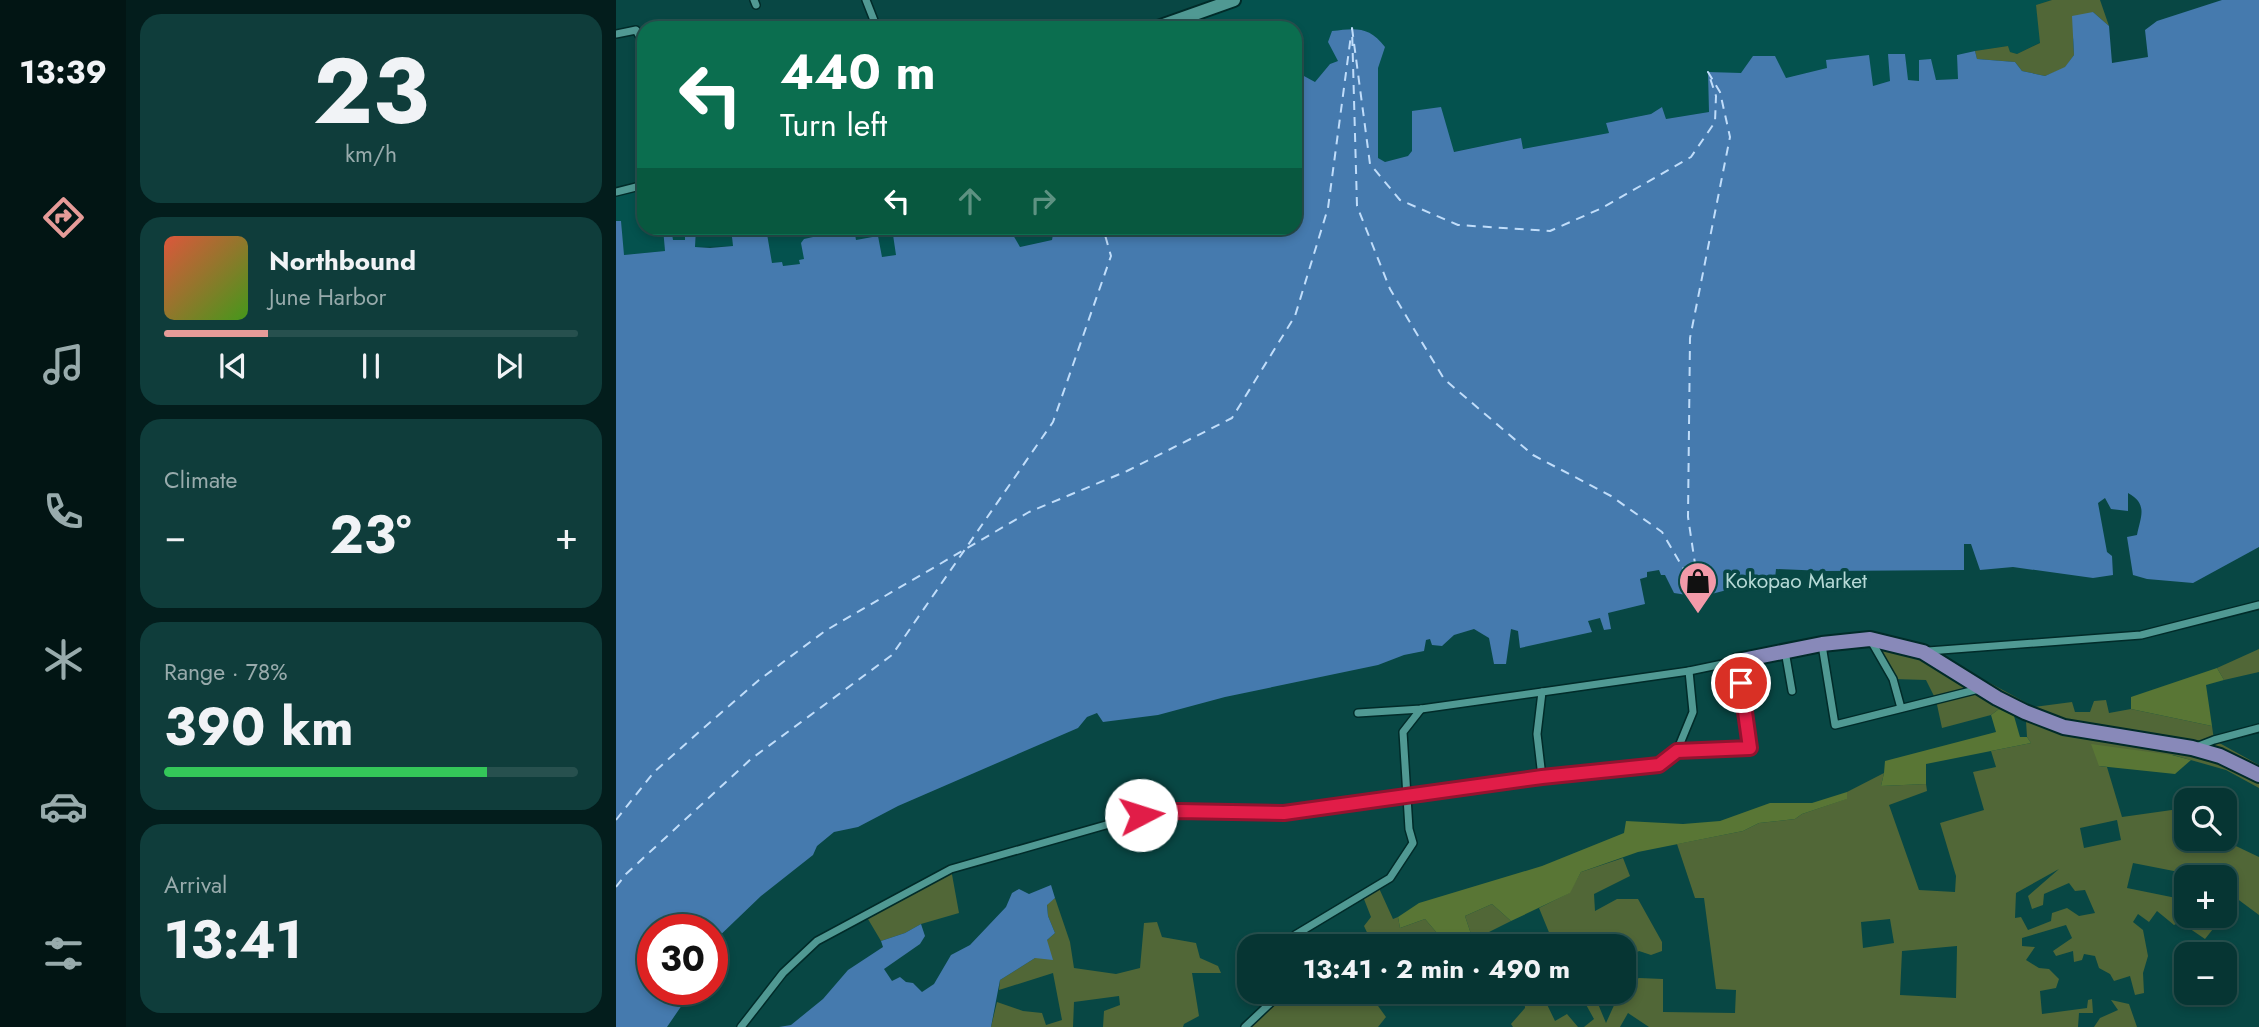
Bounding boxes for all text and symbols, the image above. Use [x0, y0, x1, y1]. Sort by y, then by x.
text: 23 [313, 26, 429, 157]
text: 440 m [780, 37, 936, 107]
text: 13:39 [19, 49, 107, 95]
icon: left [665, 49, 756, 140]
text: Turn left [780, 102, 887, 148]
text: km/h [345, 137, 397, 171]
icon: left [878, 182, 916, 220]
icon: ahead [951, 182, 989, 220]
icon: right [1024, 182, 1062, 220]
icon: directions [39, 193, 88, 242]
text: Northbound [269, 242, 416, 280]
text: June Harbor [269, 280, 386, 314]
icon: music [39, 340, 88, 389]
icon: previous [214, 347, 252, 385]
icon: pause [352, 347, 390, 385]
icon: next [490, 347, 528, 385]
text: Climate [164, 463, 237, 497]
icon: phone [39, 487, 88, 536]
text: 23° [330, 497, 411, 573]
text: − [164, 508, 186, 563]
text: + [555, 508, 578, 563]
shop icon: Kokopao Market [1677, 560, 1719, 615]
place label: Kokopao Market [1725, 566, 1867, 596]
icon: climate [39, 635, 88, 684]
pin [1711, 653, 1771, 713]
text: Range · 78% [164, 655, 288, 689]
icon: arrive [1722, 664, 1760, 702]
text: 390 km [164, 689, 354, 765]
position arrow [1104, 778, 1178, 852]
icon: car [39, 782, 88, 831]
map controls [2174, 788, 2237, 1005]
button: search [2174, 788, 2237, 851]
button: + [2174, 865, 2237, 928]
text: Arrival [164, 868, 227, 902]
text: 13:41 [164, 902, 302, 978]
speed limit sign: 30 [637, 914, 728, 1005]
icon: filters [39, 929, 88, 978]
button: − [2174, 942, 2237, 1005]
text: 13:41 · 2 min · 490 m [1303, 950, 1570, 988]

